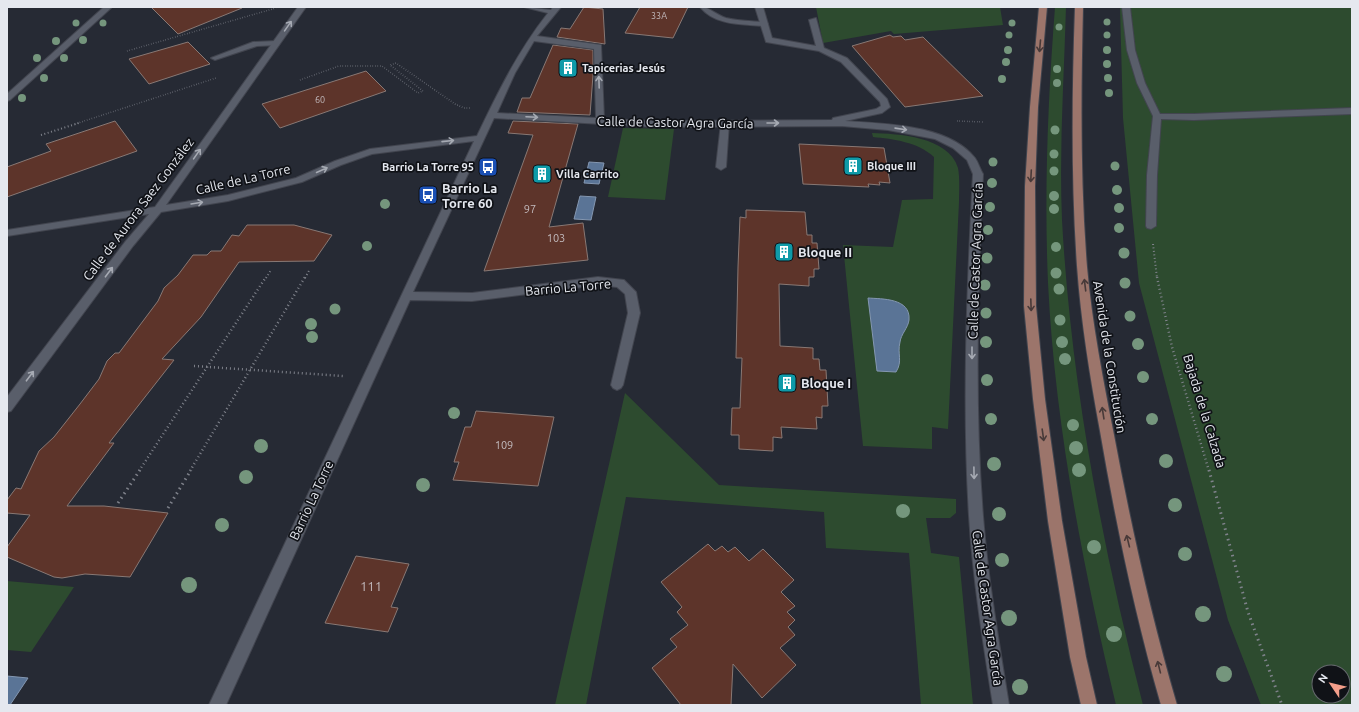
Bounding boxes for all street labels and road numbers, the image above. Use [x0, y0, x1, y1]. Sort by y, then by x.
street label: Calle de Castor Agra García [596, 114, 754, 130]
street label: Calle de Aurora Saez González [80, 135, 196, 283]
street label: Calle de La Torre [194, 161, 292, 197]
street label: Calle de Castor Agra García [965, 182, 985, 340]
street label: Barrio La Torre [525, 276, 611, 298]
street label: Avenida de la Constitución [1091, 280, 1129, 434]
street label: Bajada de la Calzada [1181, 353, 1229, 469]
street label: Barrio La Torre [286, 458, 336, 542]
street label: Calle de Castor Agra García [970, 529, 1006, 687]

